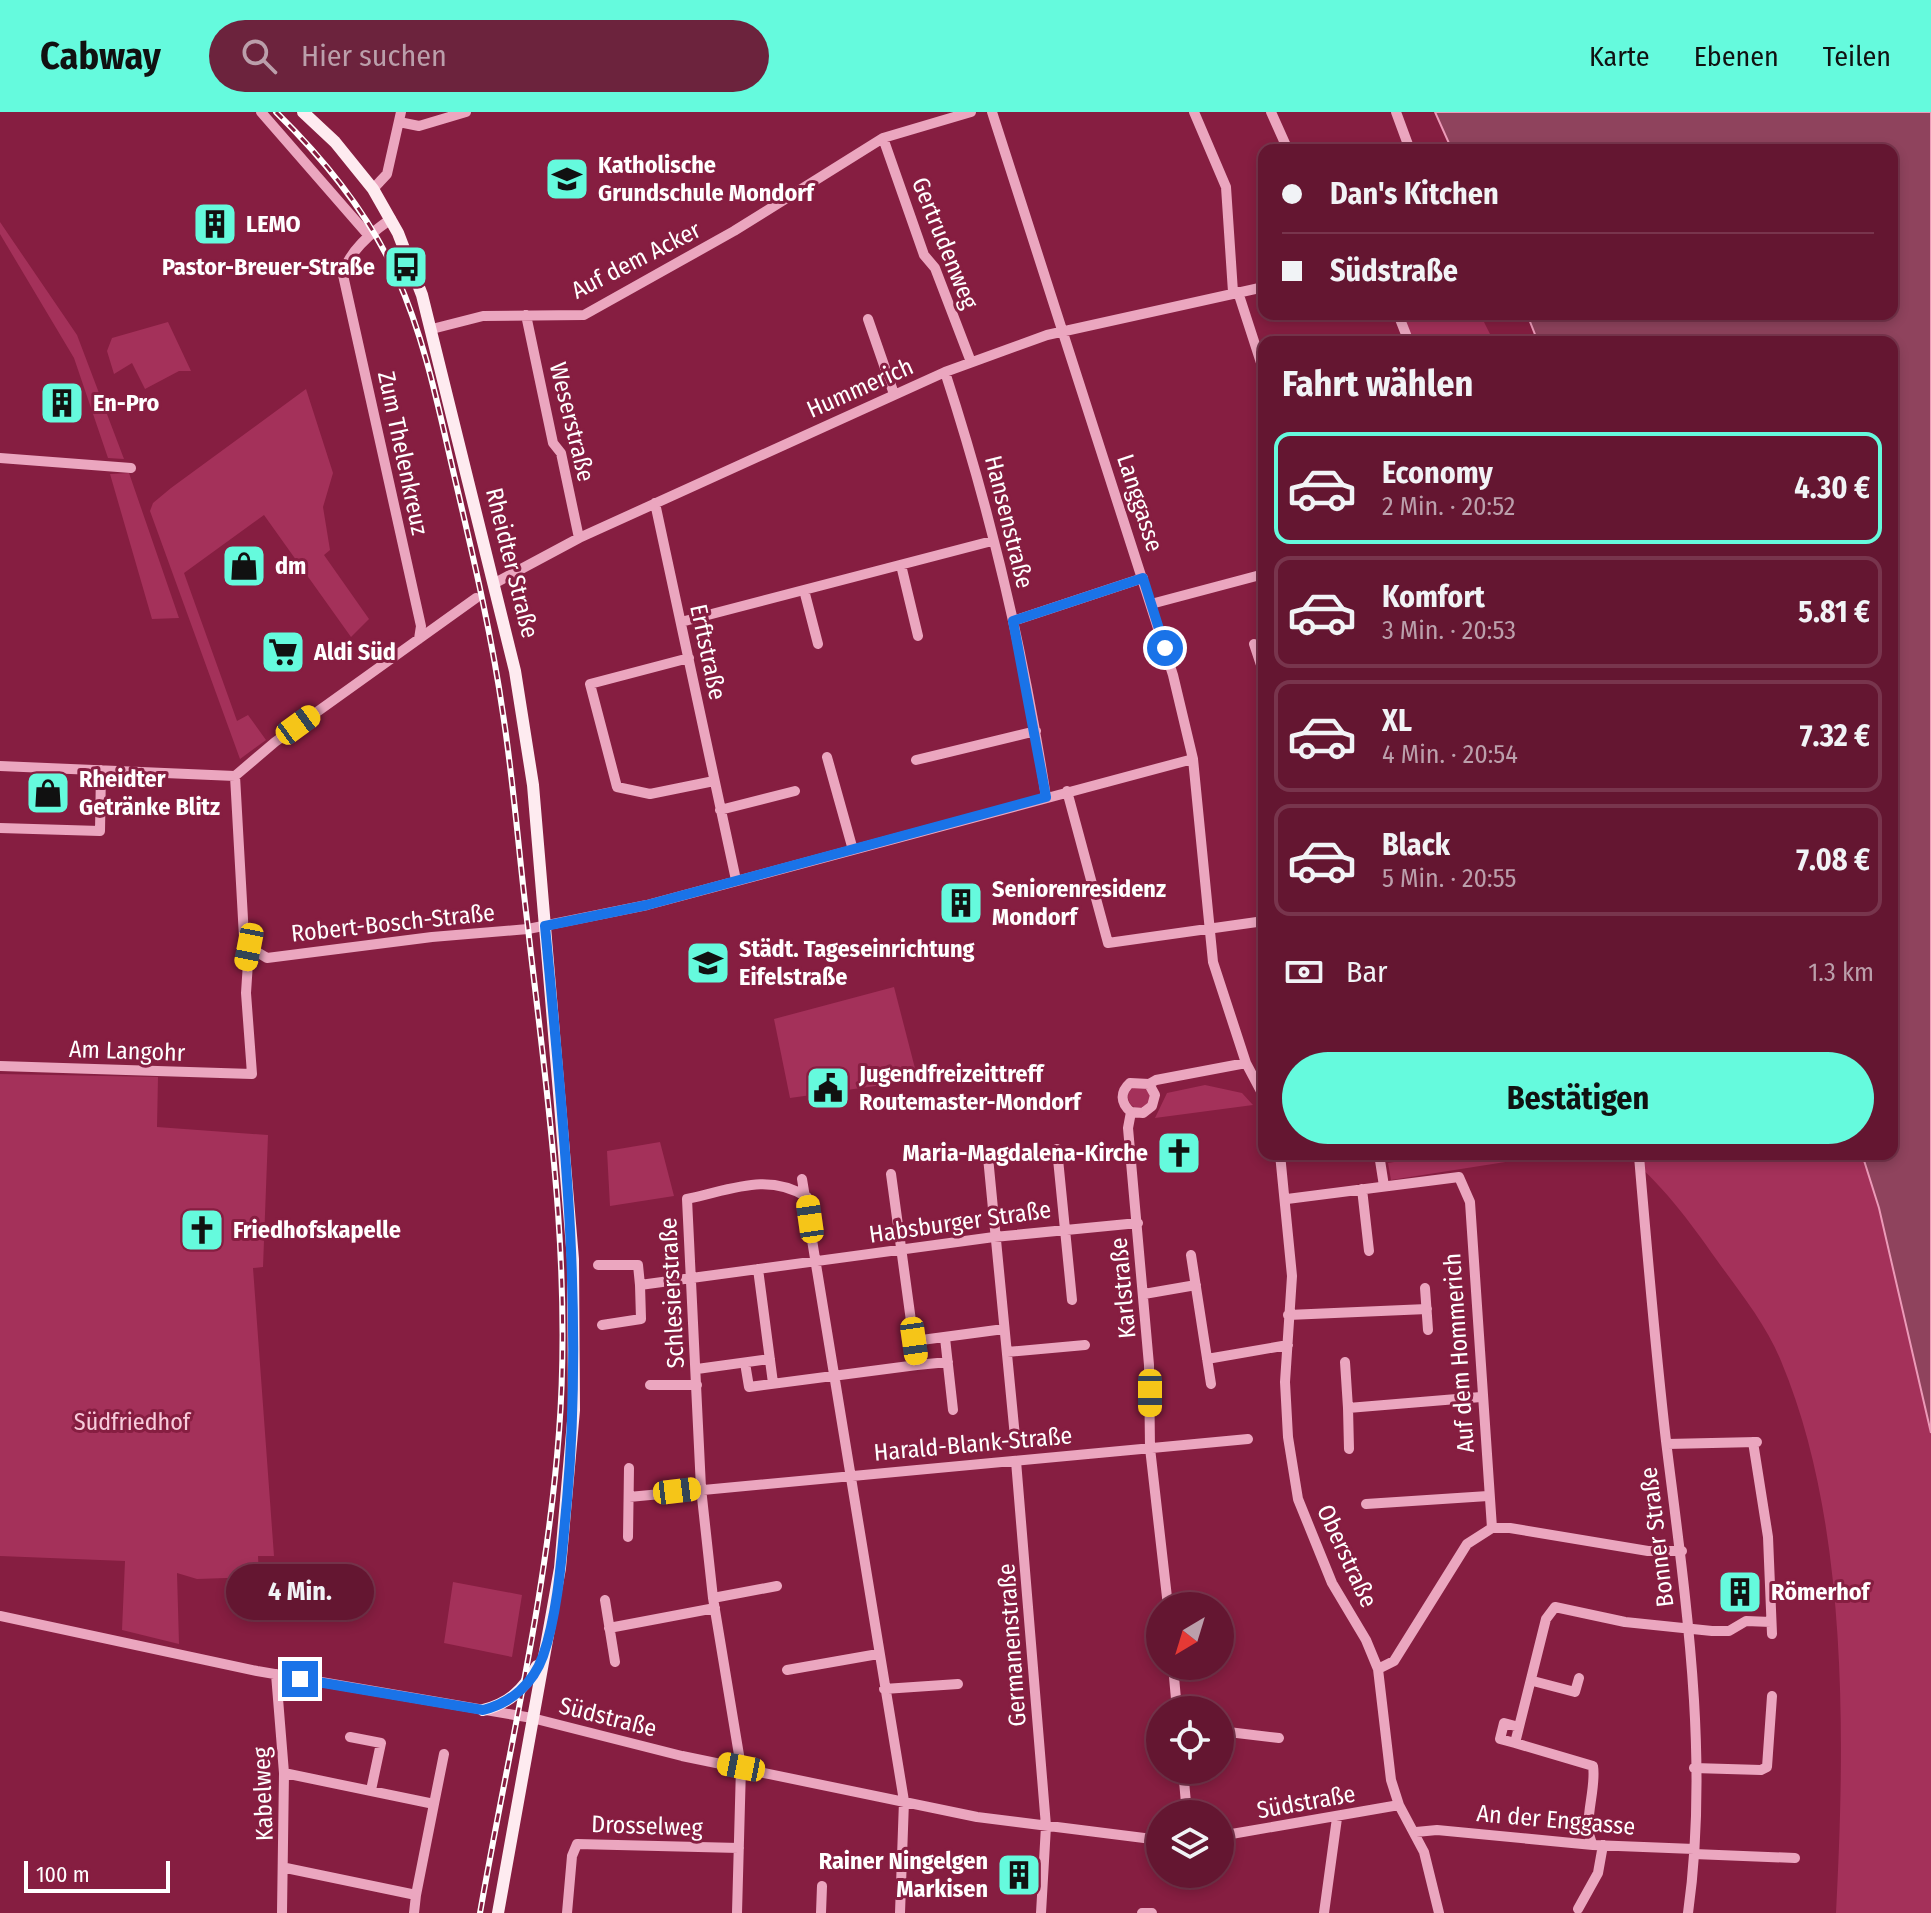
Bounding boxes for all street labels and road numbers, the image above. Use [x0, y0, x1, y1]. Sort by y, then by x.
street label: Gertrudenweg [906, 173, 984, 313]
street label: Auf dem Acker [567, 215, 706, 304]
street label: Hummerich [803, 352, 917, 424]
street label: Weserstraße [544, 359, 600, 485]
street label: Zum Thelenkreuz [372, 369, 434, 537]
street label: Langgasse [1111, 451, 1169, 555]
street label: Hansenstraße [979, 453, 1039, 591]
street label: Rheidter Straße [480, 485, 544, 641]
street label: Erftstraße [684, 602, 732, 702]
street label: Robert-Bosch-Straße [290, 898, 496, 948]
street label: Am Langohr [68, 1035, 186, 1067]
street label: Habsburger Straße [867, 1195, 1053, 1249]
street label: Schlesierstraße [654, 1217, 690, 1369]
street label: Karlstraße [1105, 1236, 1141, 1340]
street label: Auf dem Hommerich [1438, 1252, 1480, 1454]
street label: Harald-Blank-Straße [873, 1421, 1073, 1467]
street label: Bonner Straße [1635, 1465, 1679, 1609]
street label: Oberstraße [1311, 1500, 1383, 1612]
street label: Germanenstraße [992, 1562, 1032, 1728]
street label: Südstraße [556, 1691, 660, 1743]
street label: Kabelweg [247, 1746, 279, 1842]
street label: Südstraße [1255, 1780, 1357, 1824]
street label: An der Enggasse [1476, 1799, 1636, 1841]
street label: Drosselweg [591, 1810, 704, 1842]

